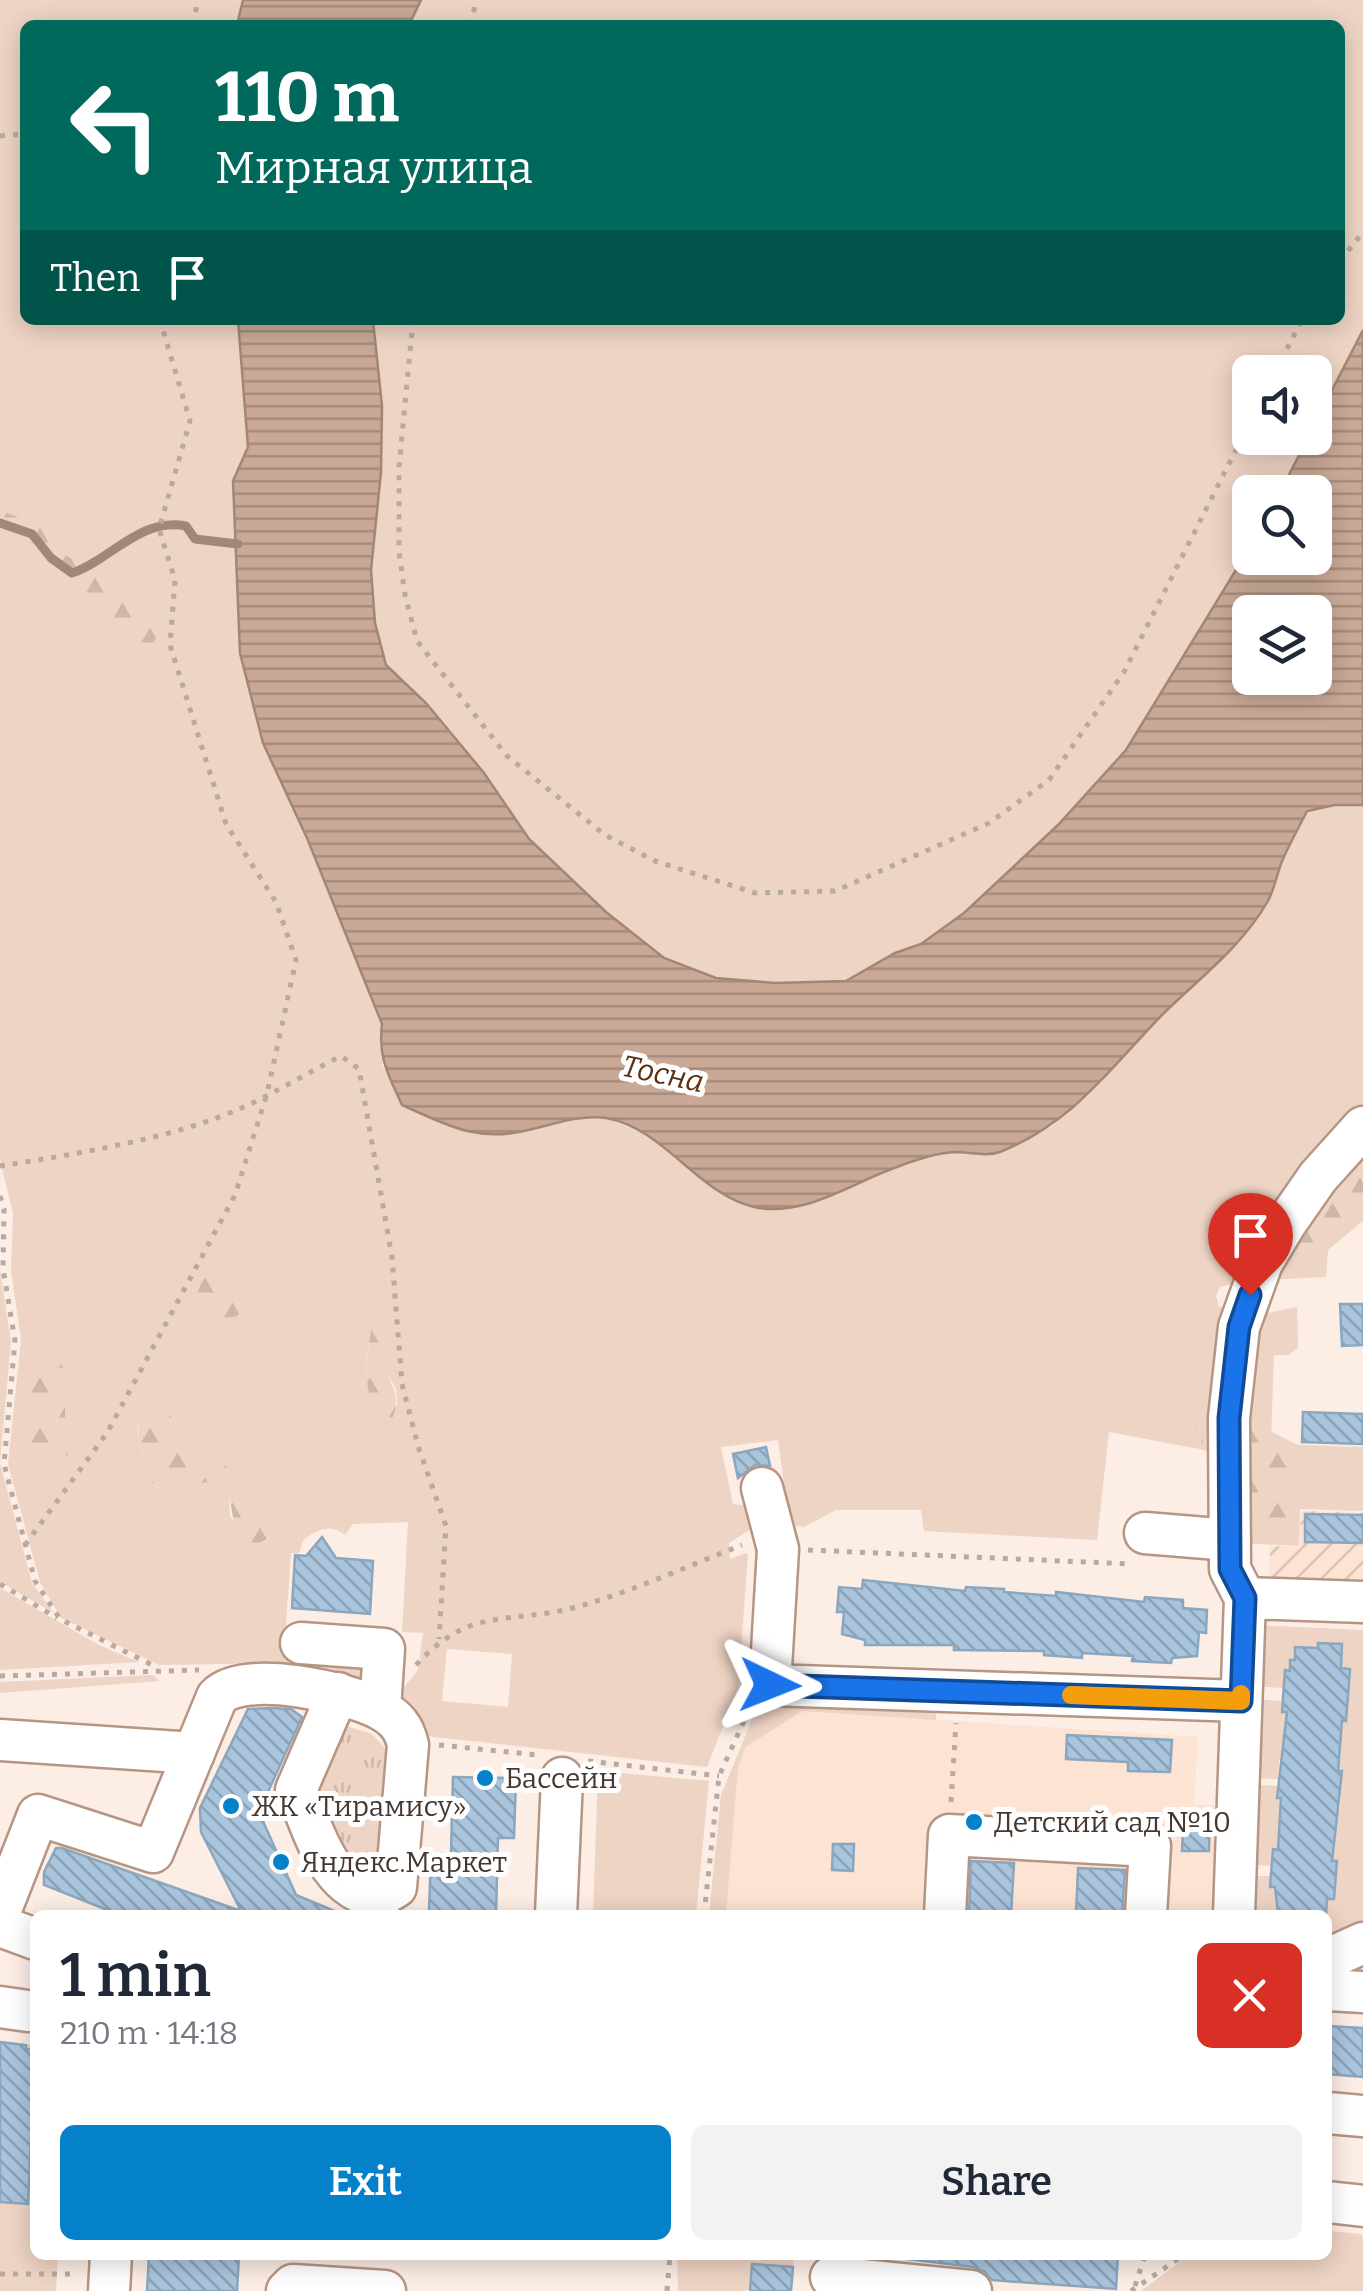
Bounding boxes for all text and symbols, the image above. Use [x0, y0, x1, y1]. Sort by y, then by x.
text: 110 m [215, 56, 399, 140]
icon: left [50, 60, 180, 190]
text: Мирная улица [215, 141, 533, 195]
icon: arrive [160, 250, 215, 305]
text: Then [50, 255, 140, 301]
map controls [1232, 355, 1332, 695]
button: sound [1232, 355, 1332, 455]
button: search [1232, 475, 1332, 575]
button: layers [1232, 595, 1332, 695]
water label: Тосна [619, 1048, 707, 1100]
pin [1208, 1193, 1293, 1296]
icon: arrive [1223, 1208, 1278, 1263]
position arrow [718, 1633, 822, 1737]
place label: Бассейн [505, 1762, 617, 1795]
marker: Бассейн [474, 1767, 496, 1789]
place label: ЖК «Тирамису» [251, 1790, 466, 1823]
marker: ЖК «Тирамису» [220, 1795, 242, 1817]
place label: Детский сад №10 [994, 1806, 1231, 1839]
marker: Детский сад №10 [963, 1811, 985, 1833]
place label: Яндекс.Маркет [301, 1846, 507, 1879]
marker: Яндекс.Маркет [270, 1851, 292, 1873]
text: 1 min [60, 1940, 211, 2012]
button: close [1197, 1943, 1302, 2048]
text: 210 m · 14:18 [60, 2014, 238, 2052]
button: Exit [60, 2125, 671, 2240]
button: Share [691, 2125, 1302, 2240]

